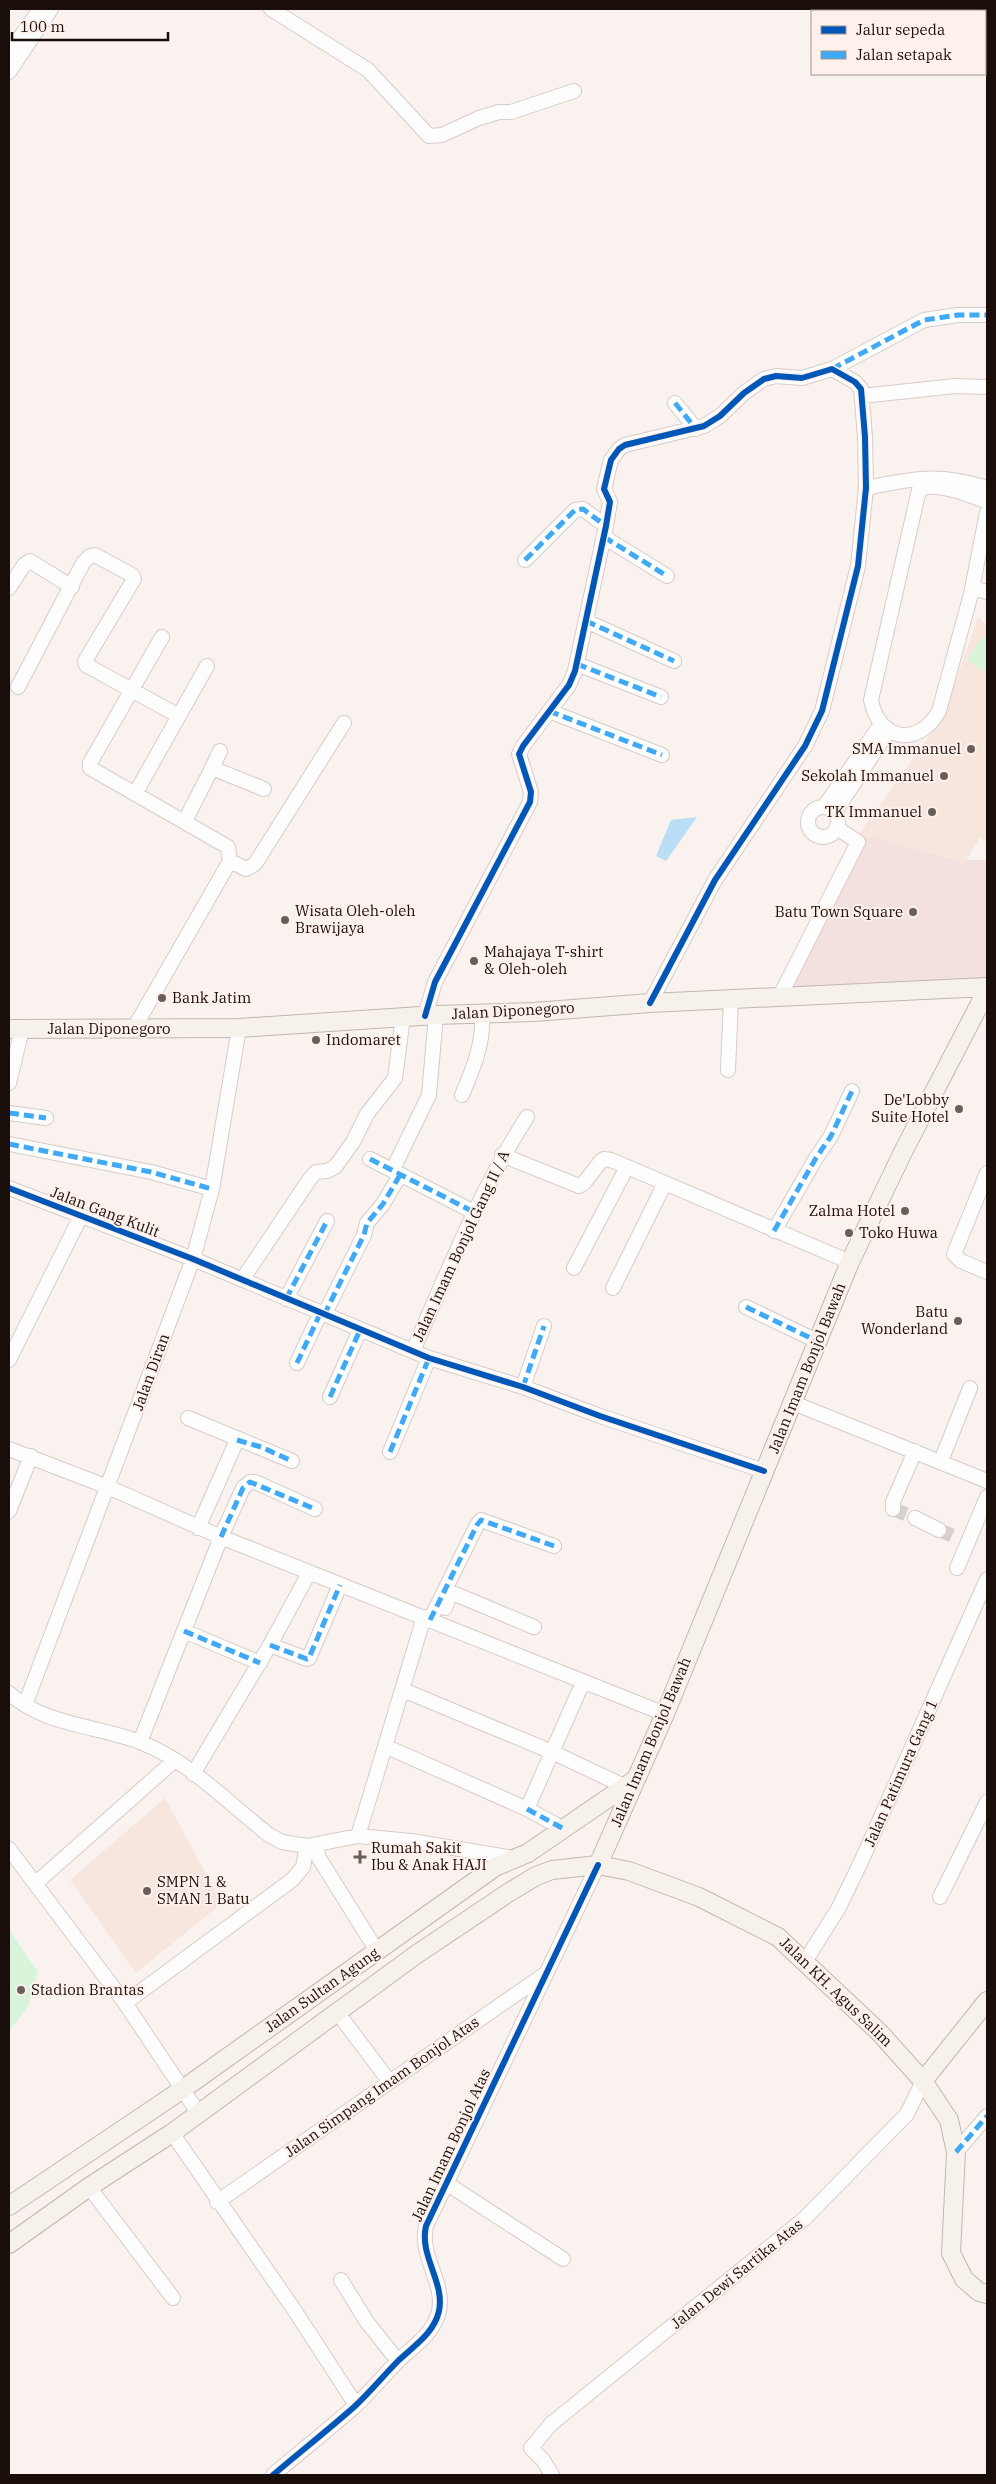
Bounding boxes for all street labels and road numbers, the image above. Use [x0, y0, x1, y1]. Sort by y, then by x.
street label: Jalan Diponegoro [451, 998, 575, 1023]
street label: Jalan Diponegoro [47, 1019, 171, 1038]
street label: Jalan Imam Bonjol Gang II / A [408, 1147, 514, 1344]
street label: Jalan Gang Kulit [48, 1182, 162, 1241]
street label: Jalan Imam Bonjol Bawah [764, 1280, 850, 1456]
street label: Jalan Diran [128, 1330, 173, 1413]
street label: Jalan Imam Bonjol Bawah [606, 1654, 695, 1829]
street label: Jalan Patimura Gang 1 [859, 1696, 942, 1849]
street label: Jalan KH. Agus Salim [776, 1933, 897, 2050]
street label: Jalan Sultan Agung [261, 1943, 383, 2036]
street label: Jalan Simpang Imam Bonjol Atas [281, 2012, 482, 2161]
street label: Jalan Imam Bonjol Atas [407, 2065, 494, 2224]
street label: Jalan Dewi Sartika Atas [667, 2215, 807, 2333]

